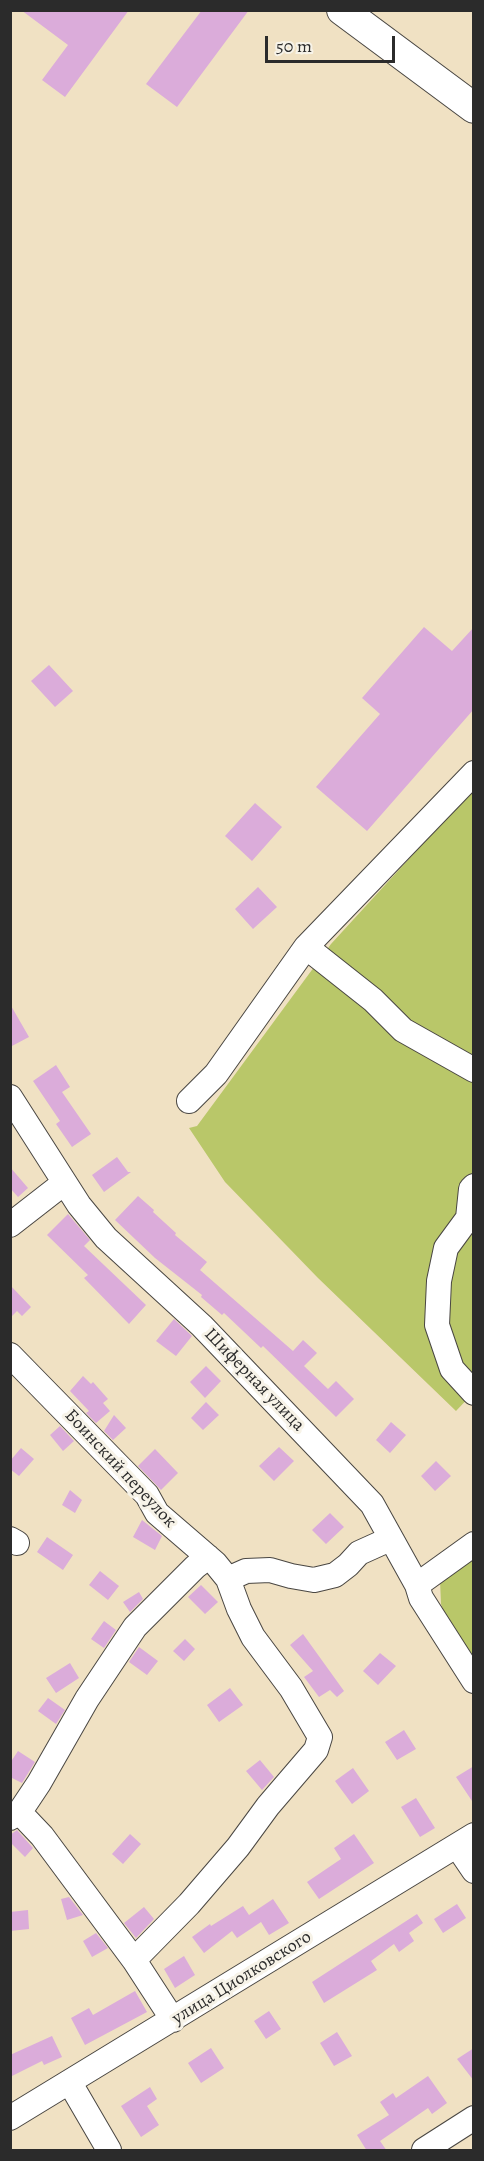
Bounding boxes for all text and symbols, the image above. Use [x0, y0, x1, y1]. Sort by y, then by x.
scale bar [268, 24, 398, 62]
text: 50 m [276, 34, 312, 58]
street label: Шиферная улица [199, 1324, 309, 1436]
street label: Боинский переулок [59, 1405, 181, 1533]
street label: улица Циолковского [168, 1926, 316, 2030]

